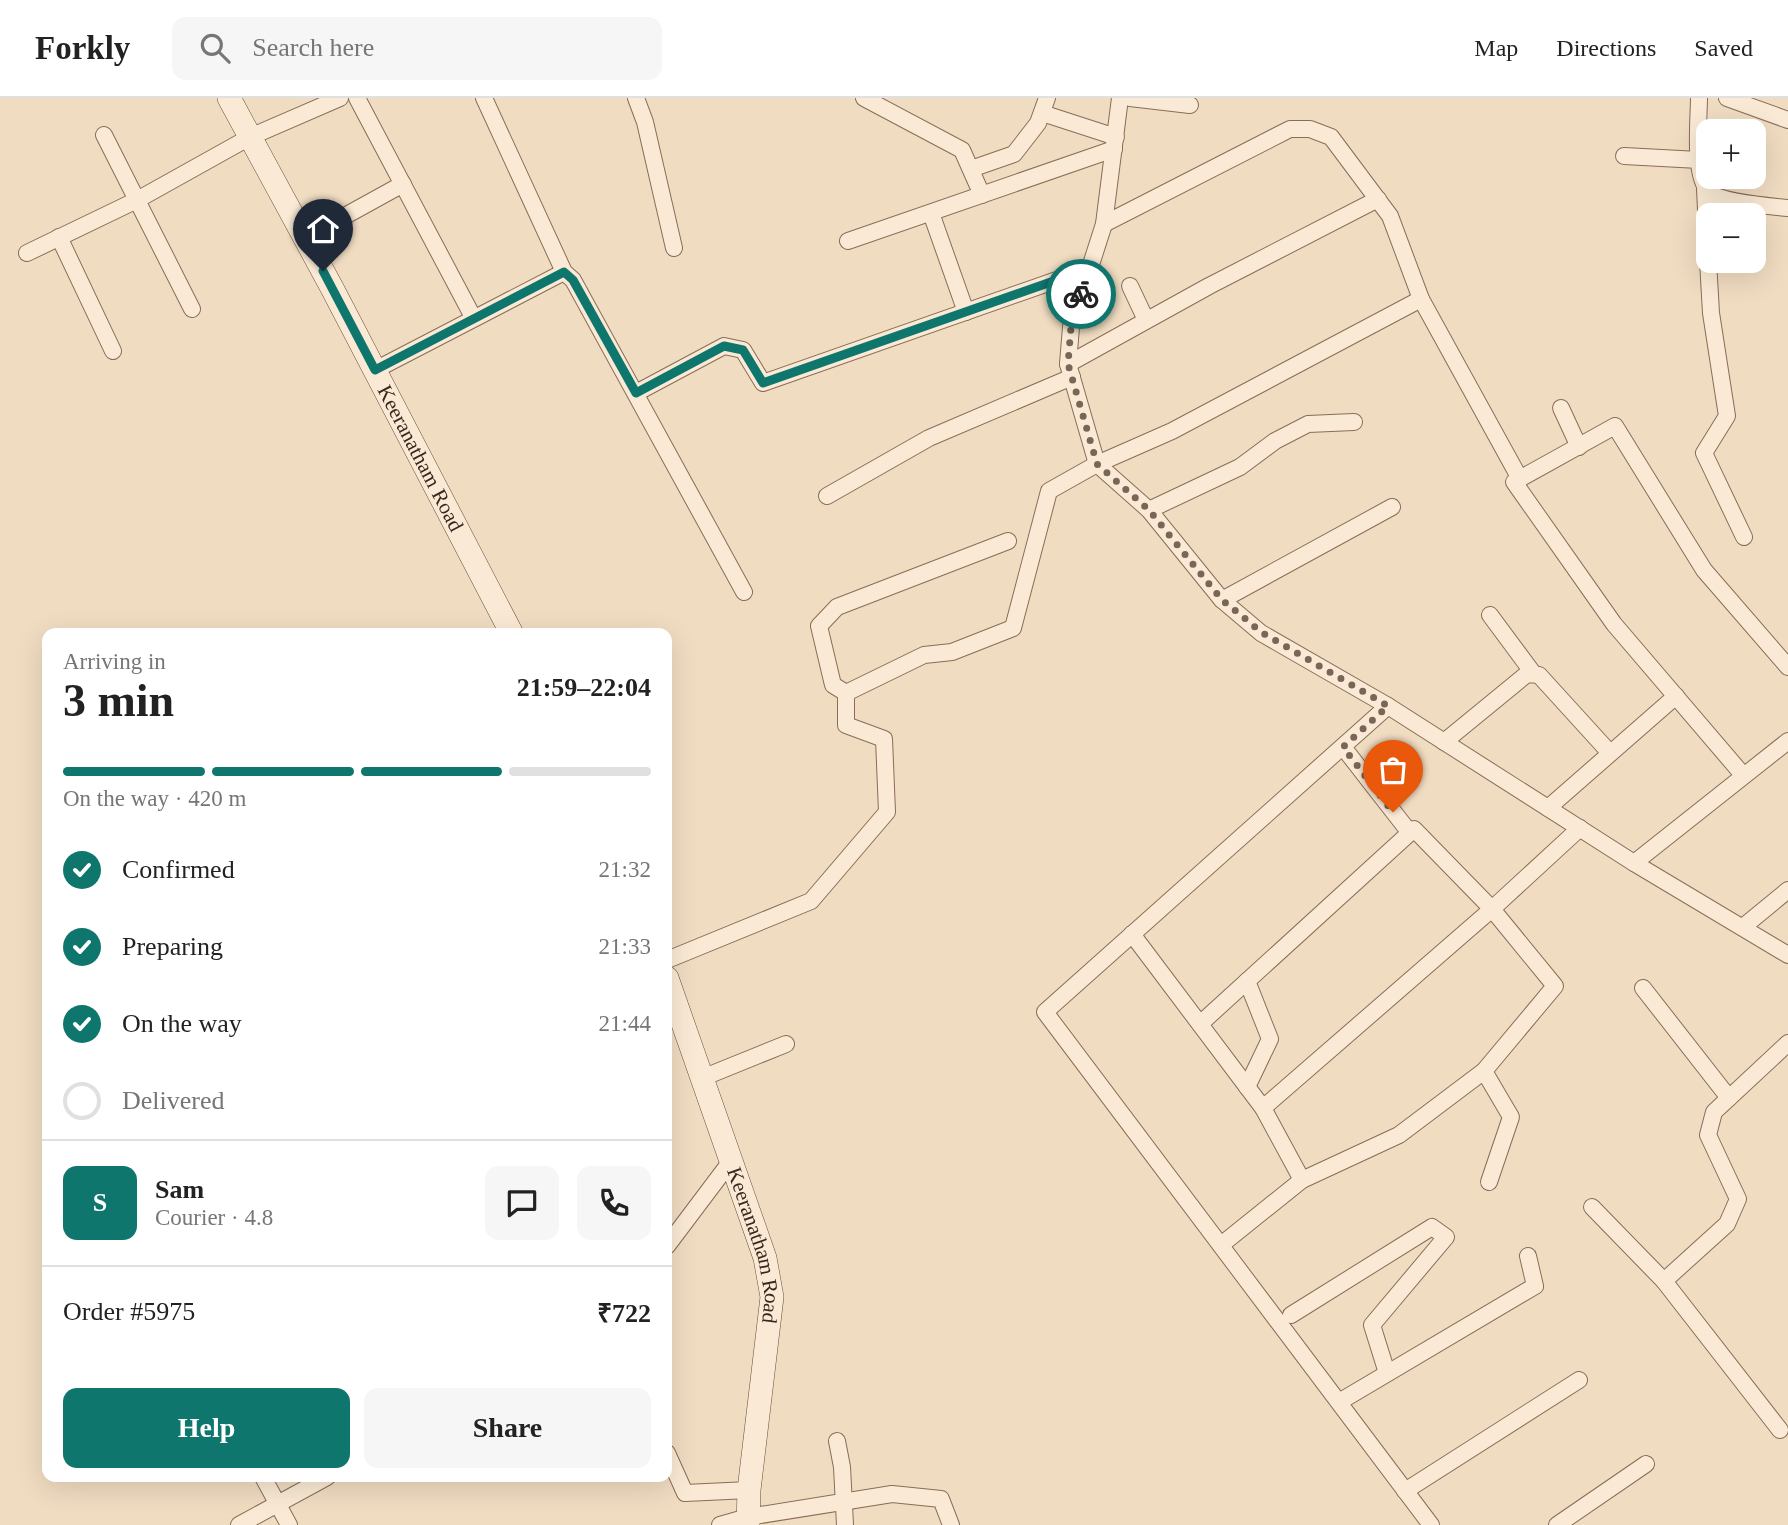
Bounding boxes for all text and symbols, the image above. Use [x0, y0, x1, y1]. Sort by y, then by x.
search box [172, 17, 662, 80]
icon: search [196, 29, 234, 67]
text: Forkly [35, 30, 130, 66]
text: Search here [252, 33, 374, 62]
text: Map [1474, 35, 1518, 61]
text: Directions [1556, 35, 1656, 61]
text: Saved [1694, 35, 1753, 61]
map controls [1696, 119, 1766, 273]
button: + [1696, 119, 1766, 189]
pin [293, 199, 353, 271]
button: − [1696, 203, 1766, 273]
icon: home [304, 210, 342, 248]
courier [1046, 259, 1116, 329]
icon: bike [1062, 275, 1100, 313]
street label: Keeranatham Road [373, 381, 469, 536]
text: Arriving in [63, 649, 166, 674]
text: 21:59–22:04 [517, 673, 651, 702]
text: 3 min [63, 675, 174, 726]
pin [1363, 740, 1423, 812]
icon: bag [1374, 751, 1412, 789]
text: On the way · 420 m [63, 786, 246, 811]
icon: check [63, 851, 101, 889]
text: Confirmed [122, 855, 235, 884]
text: 21:32 [599, 857, 651, 882]
icon: check [63, 928, 101, 966]
text: Preparing [122, 932, 223, 961]
text: 21:33 [599, 934, 651, 959]
icon: check [63, 1005, 101, 1043]
text: On the way [122, 1009, 242, 1038]
text: 21:44 [599, 1011, 651, 1036]
text: Delivered [122, 1086, 225, 1115]
street label: Keeranatham Road [722, 1164, 784, 1325]
button: chat [485, 1166, 559, 1240]
button: phone [577, 1166, 651, 1240]
text: Sam [155, 1175, 204, 1204]
text: S [93, 1188, 107, 1217]
text: Courier · 4.8 [155, 1205, 273, 1230]
text: Order #5975 [63, 1297, 195, 1326]
text: ₹722 [597, 1299, 651, 1328]
button: Help [63, 1388, 350, 1468]
button: Share [364, 1388, 651, 1468]

